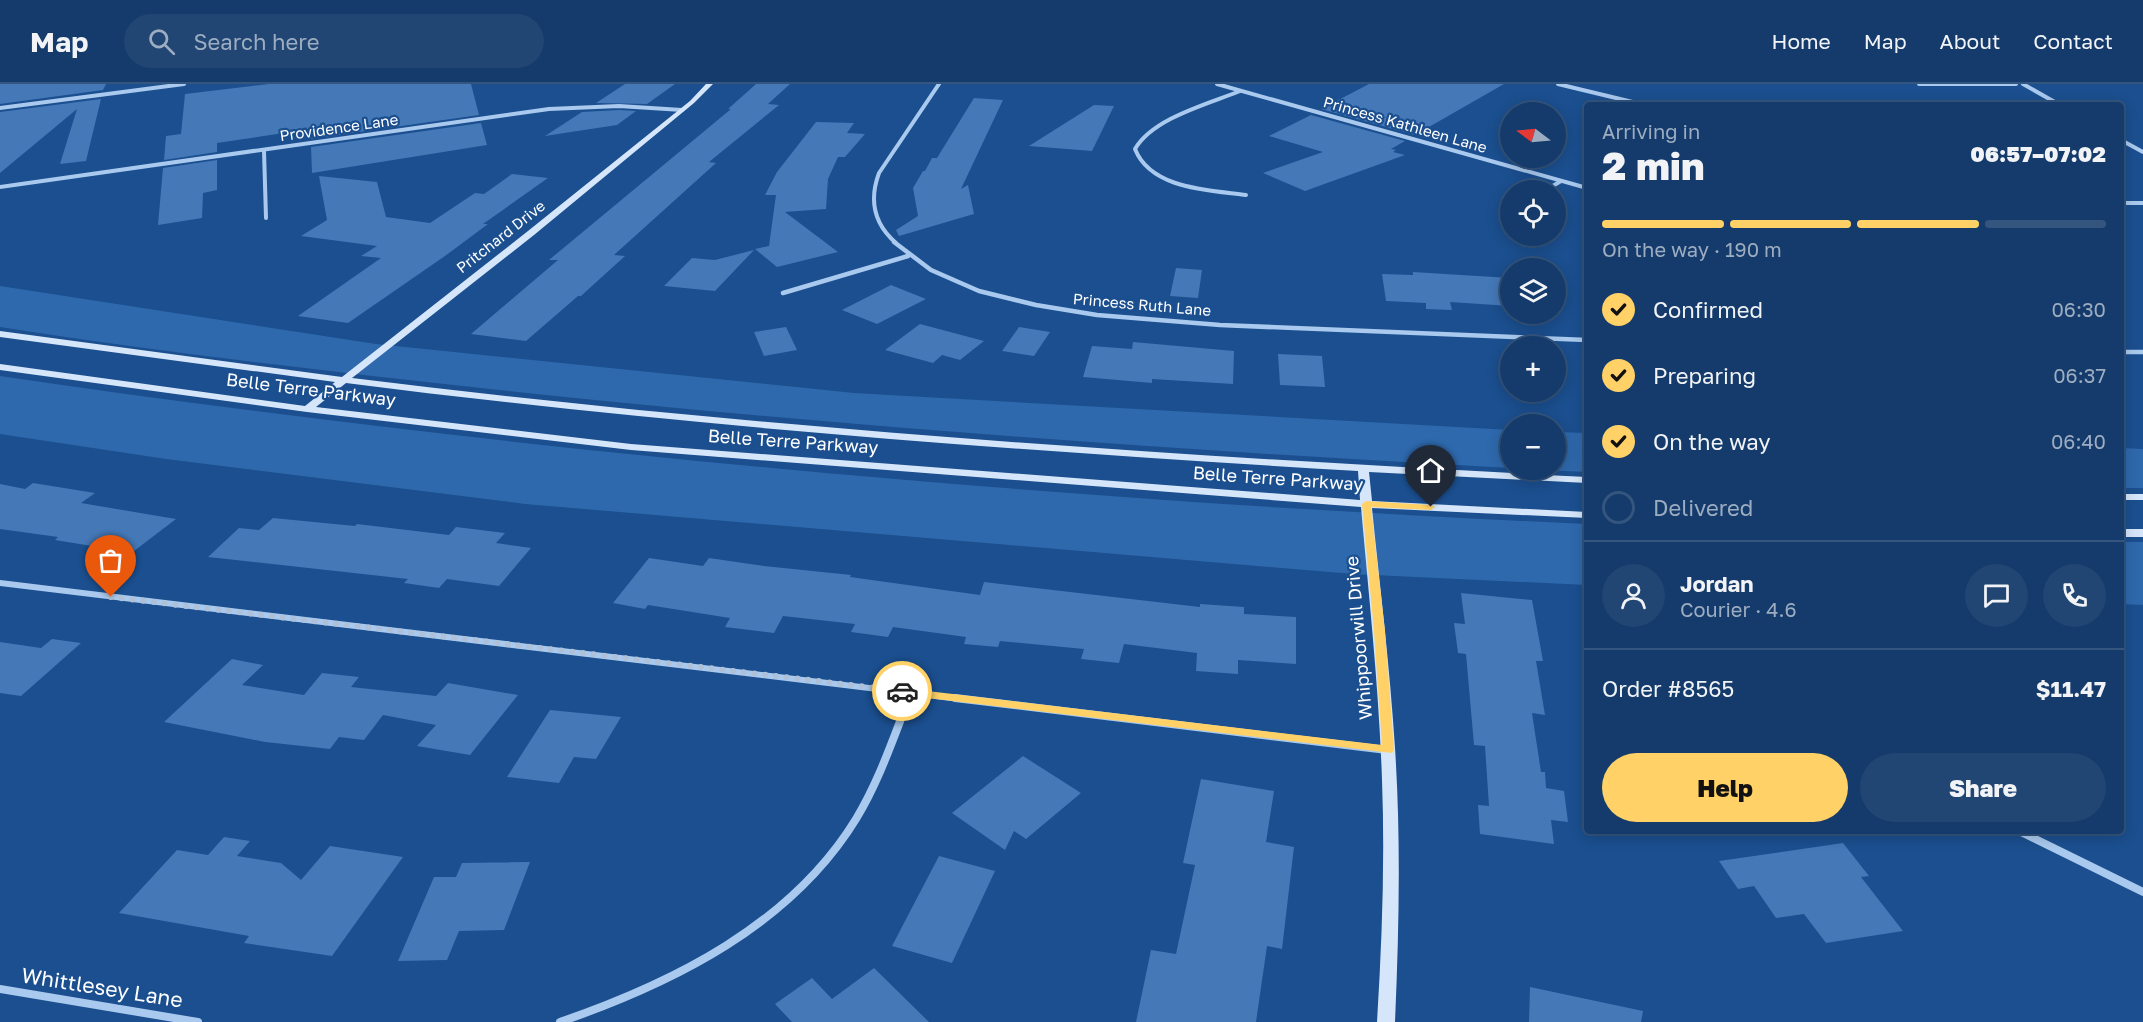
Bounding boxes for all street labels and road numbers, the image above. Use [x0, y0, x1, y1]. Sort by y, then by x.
street label: Princess Kathleen Lane [1321, 92, 1489, 156]
street label: Providence Lane [278, 110, 400, 144]
street label: Pritchard Drive [453, 196, 548, 276]
street label: Princess Ruth Lane [1072, 289, 1212, 319]
street label: Belle Terre Parkway [225, 368, 397, 410]
street label: Belle Terre Parkway [707, 424, 879, 458]
street label: Belle Terre Parkway [1192, 461, 1364, 495]
street label: Whippoorwill Drive [1340, 555, 1376, 721]
street label: Whittlesey Lane [20, 961, 185, 1013]

